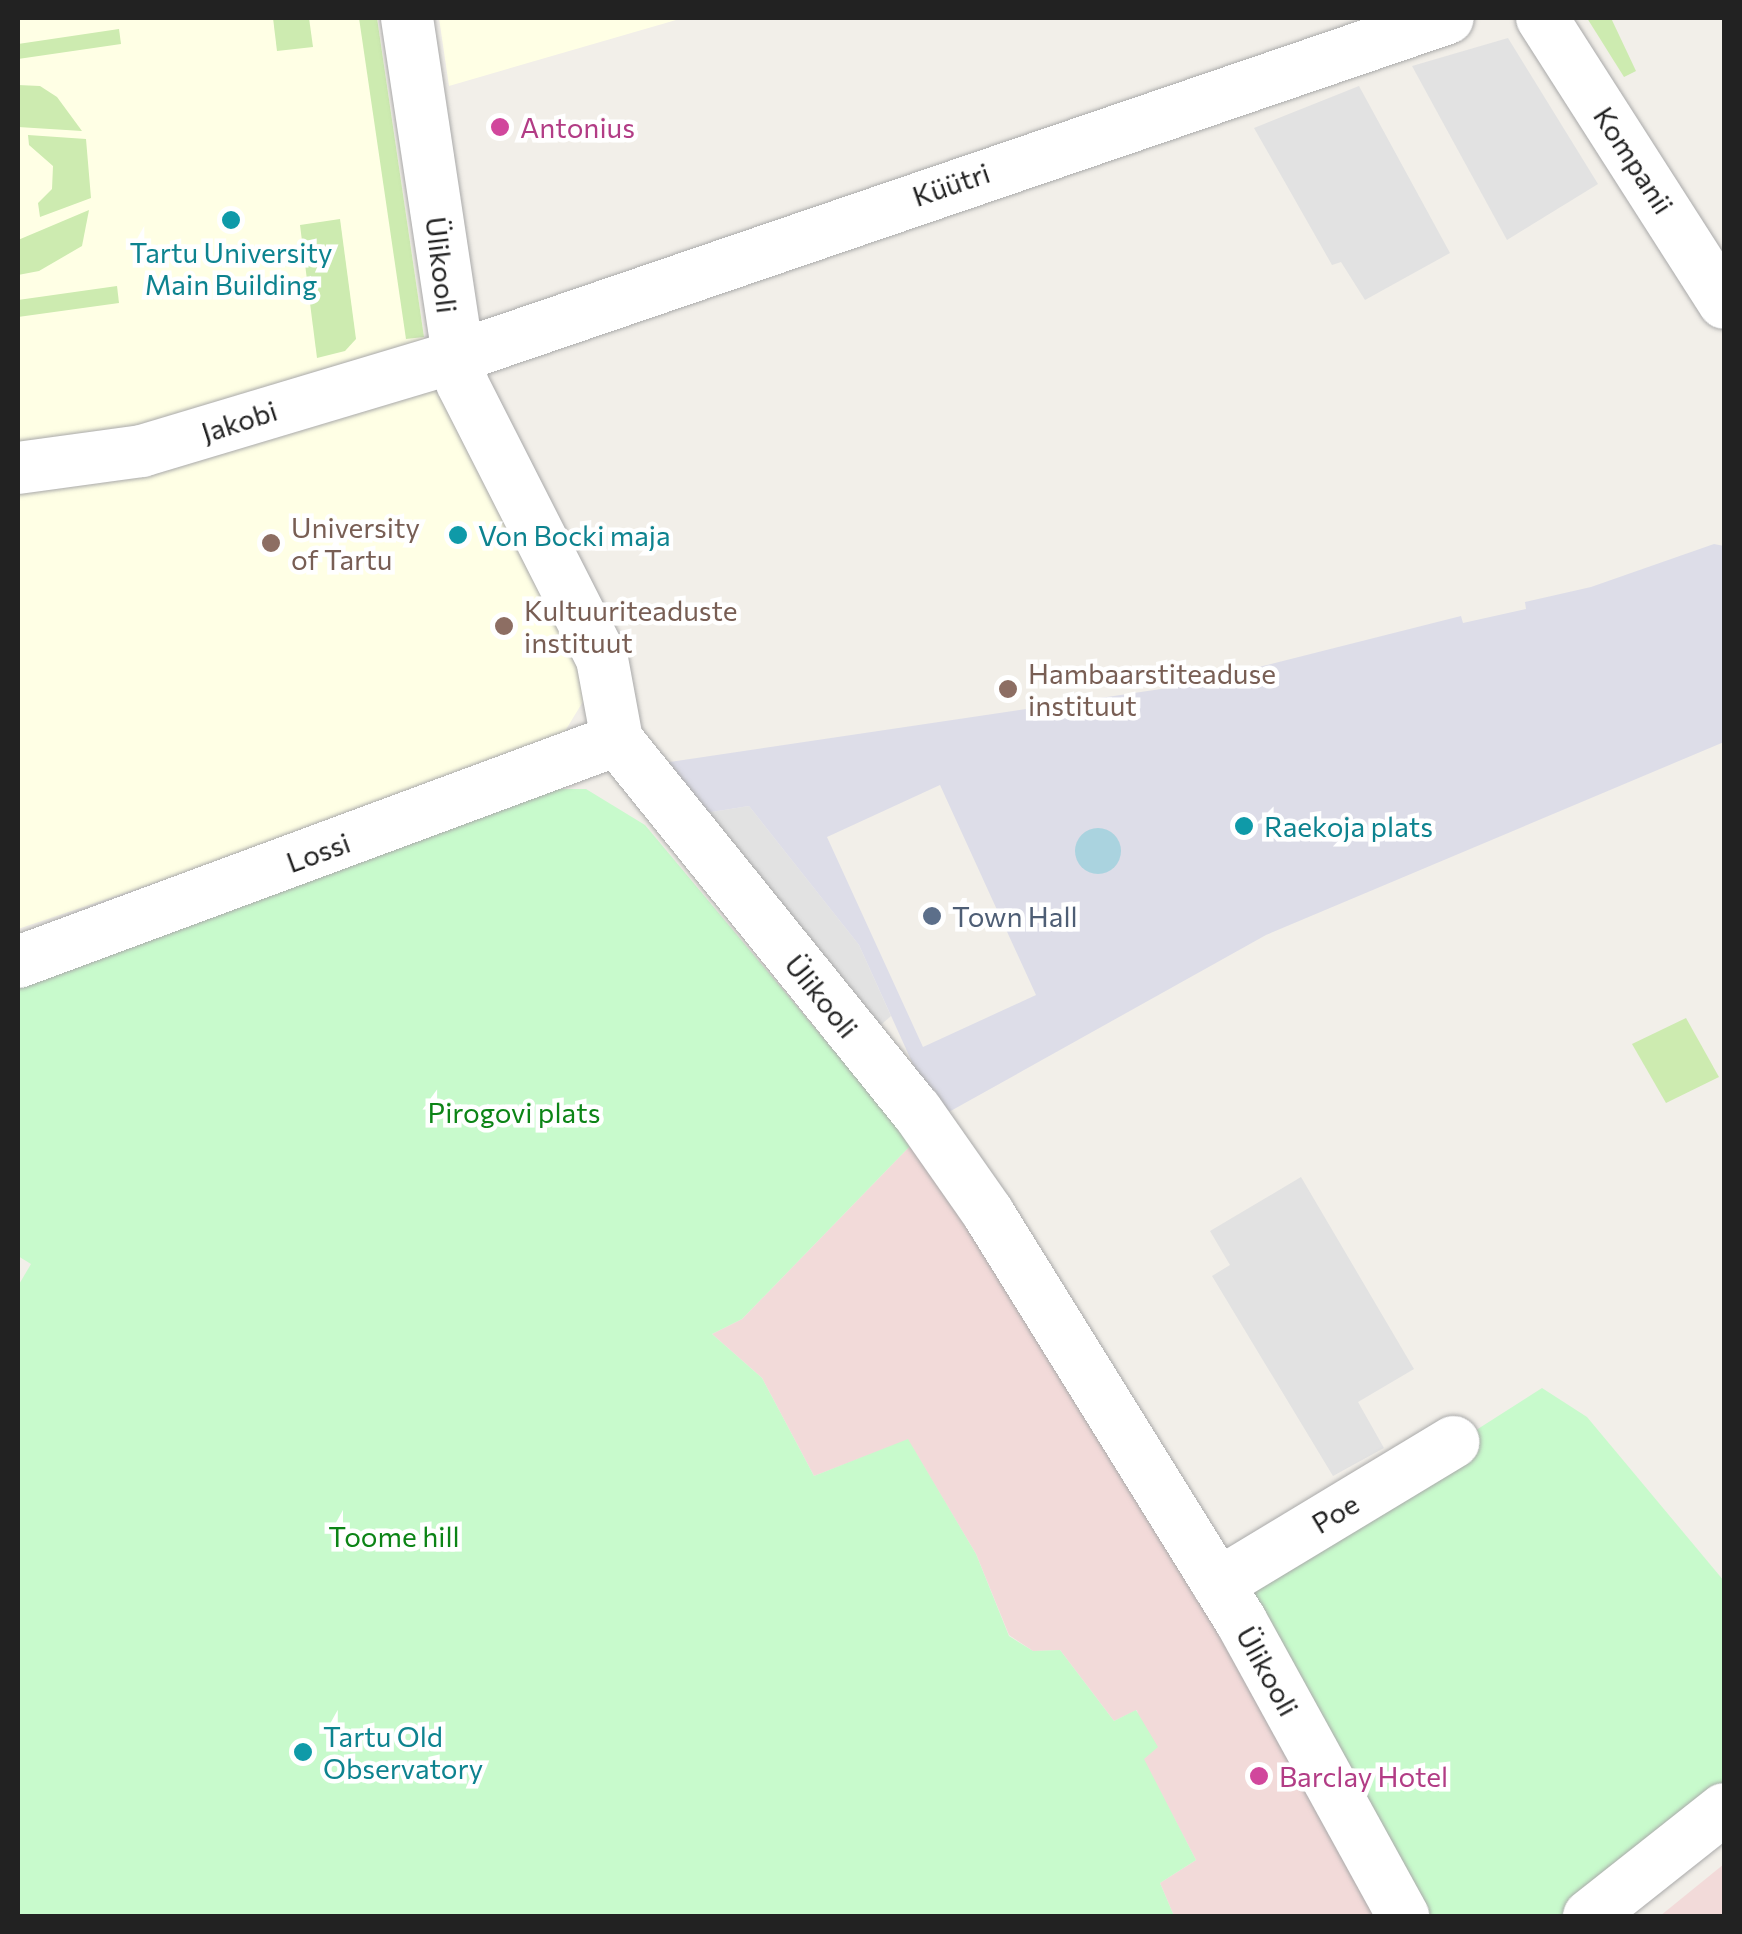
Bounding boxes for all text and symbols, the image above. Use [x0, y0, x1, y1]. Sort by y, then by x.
street label: Kompanii [1587, 100, 1681, 220]
place label: Antonius [520, 110, 635, 144]
marker: Antonius [489, 116, 511, 138]
street label: Küütri [908, 155, 994, 213]
marker: Tartu University Main Building [220, 209, 242, 231]
street label: Ülikooli [419, 215, 465, 315]
place label: Tartu University Main Building [130, 235, 332, 301]
street label: Jakobi [197, 393, 281, 449]
place label: University of Tartu [291, 510, 420, 576]
place label: Von Bocki maja [478, 518, 671, 552]
marker: Von Bocki maja [447, 524, 469, 546]
marker: University of Tartu [260, 532, 282, 554]
place label: Kultuuriteaduste instituut [524, 593, 738, 659]
marker: Kultuuriteaduste instituut [493, 615, 515, 637]
place label: Hambaarstiteaduse instituut [1028, 656, 1276, 722]
marker: Hambaarstiteaduse instituut [997, 678, 1019, 700]
place label: Raekoja plats [1264, 809, 1433, 843]
marker: Raekoja plats [1233, 815, 1255, 837]
street label: Lossi [282, 825, 354, 879]
place label: Town Hall [952, 899, 1078, 933]
marker: Town Hall [921, 905, 943, 927]
street label: Ülikooli [778, 948, 866, 1044]
park label: Pirogovi plats [428, 1095, 600, 1129]
street label: Poe [1306, 1486, 1364, 1540]
park label: Toome hill [328, 1519, 460, 1553]
street label: Ülikooli [1230, 1620, 1306, 1722]
place label: Tartu Old Observatory [323, 1719, 483, 1785]
marker: Tartu Old Observatory [292, 1741, 314, 1763]
place label: Barclay Hotel [1279, 1759, 1448, 1793]
marker: Barclay Hotel [1248, 1765, 1270, 1787]

